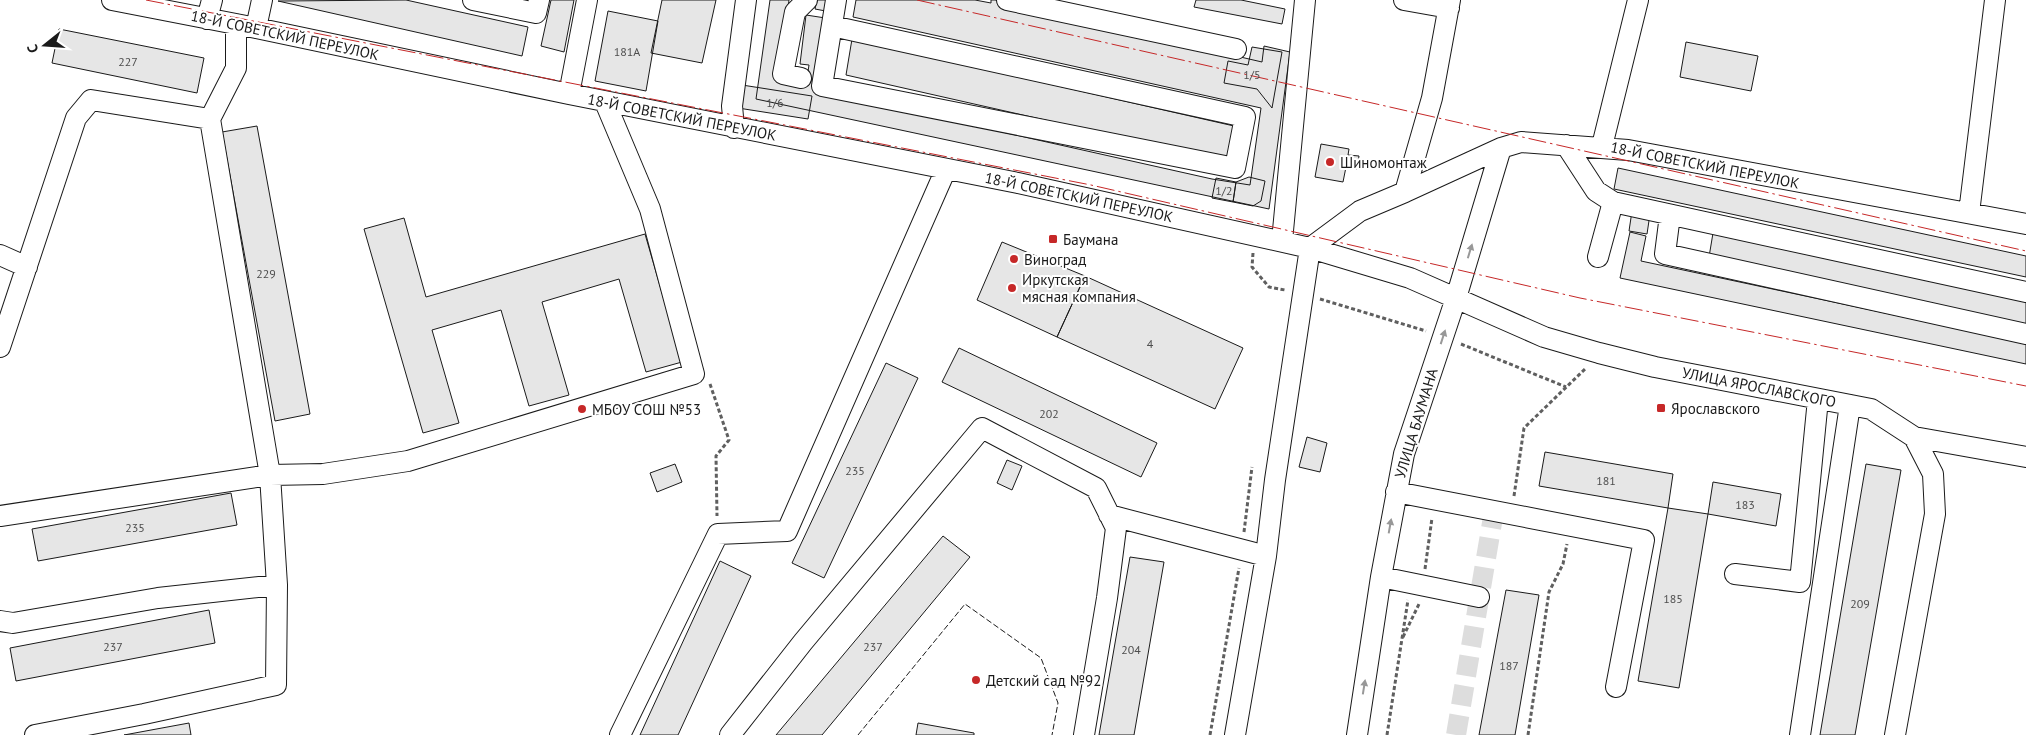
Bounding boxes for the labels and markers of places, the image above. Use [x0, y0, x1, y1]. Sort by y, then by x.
place label: Шиномонтаж [1340, 153, 1427, 172]
marker: Шиномонтаж [1324, 156, 1336, 168]
place label: Баумана [1063, 230, 1118, 249]
marker: Баумана [1047, 233, 1059, 245]
place label: Виноград [1024, 250, 1086, 269]
marker: Виноград [1008, 253, 1020, 265]
place label: Иркутская мясная компания [1022, 270, 1136, 306]
marker: Иркутская мясная компания [1006, 282, 1018, 294]
place label: Ярославского [1671, 399, 1760, 418]
place label: МБОУ СОШ №53 [592, 400, 701, 419]
marker: Ярославского [1655, 402, 1667, 414]
marker: МБОУ СОШ №53 [576, 403, 588, 415]
place label: Детский сад №92 [986, 671, 1101, 690]
marker: Детский сад №92 [970, 674, 982, 686]

